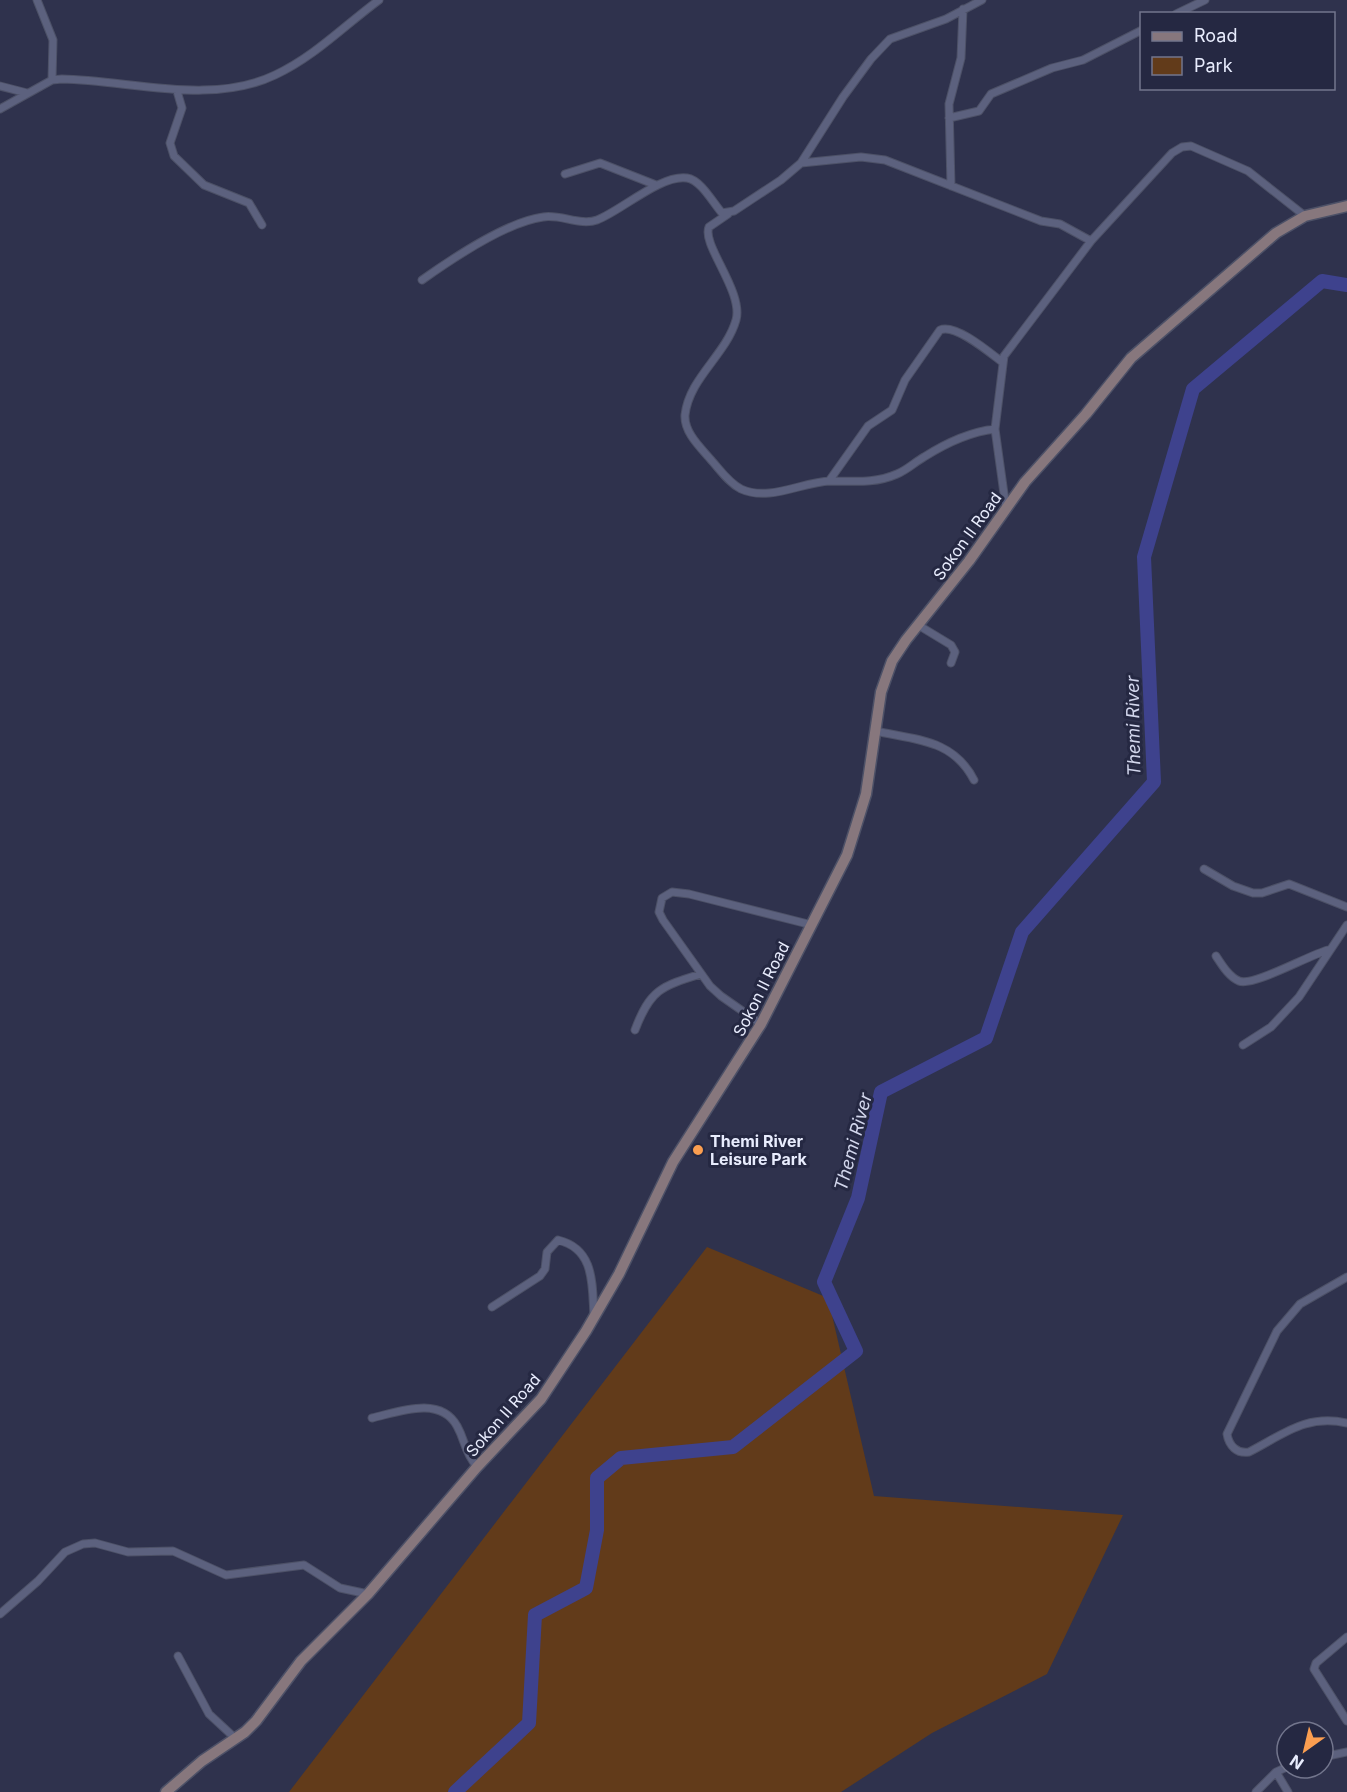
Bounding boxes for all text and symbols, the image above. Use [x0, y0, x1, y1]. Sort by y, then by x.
legend [1140, 12, 1335, 90]
text: Road [1194, 25, 1237, 46]
text: Park [1194, 55, 1233, 76]
street label: Sokon II Road [928, 488, 1006, 584]
water label: Themi River [1122, 674, 1144, 777]
street label: Sokon II Road [729, 938, 793, 1040]
water label: Themi River [830, 1089, 876, 1193]
place label: Themi River Leisure Park [710, 1131, 808, 1169]
marker: Themi River Leisure Park [691, 1143, 705, 1157]
street label: Sokon II Road [461, 1369, 545, 1461]
north arrow [1275, 1720, 1335, 1780]
text: N [1286, 1751, 1307, 1774]

